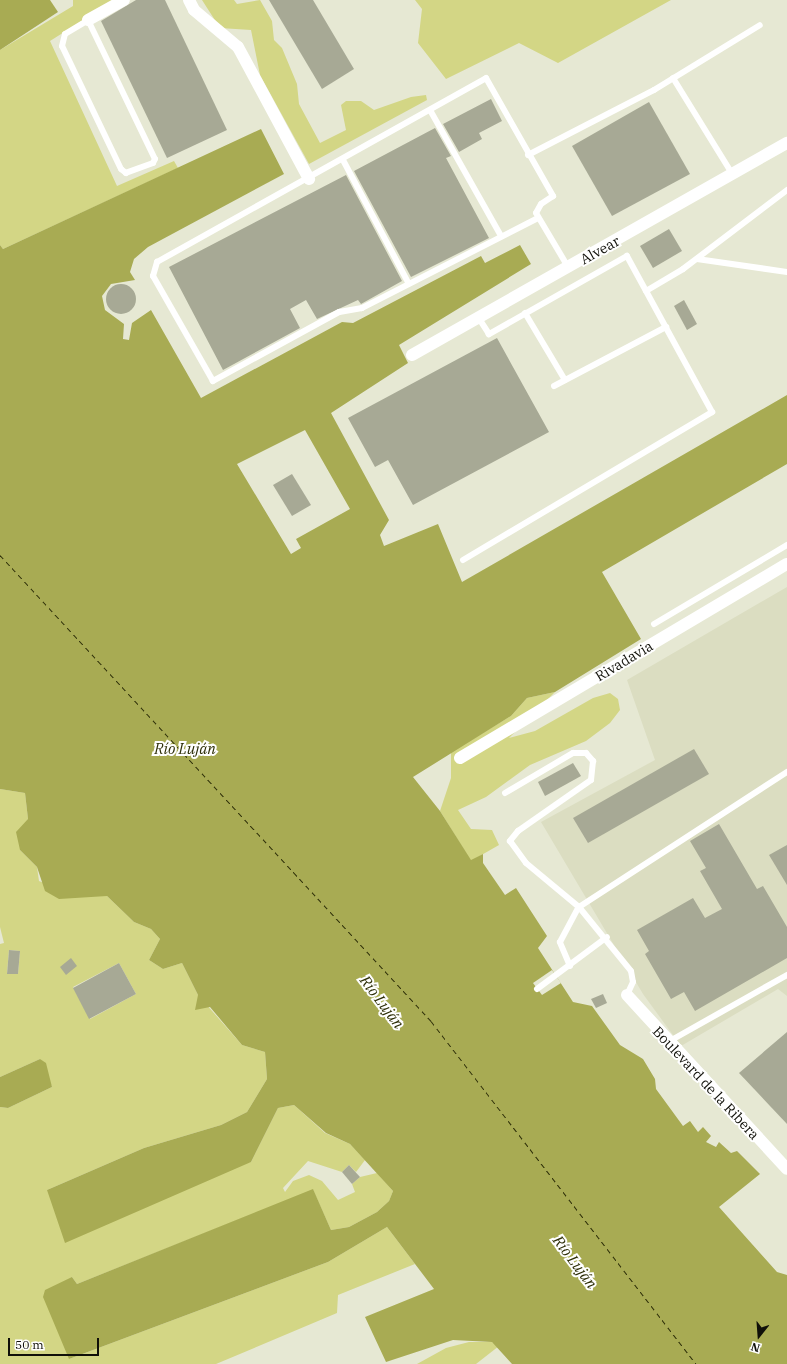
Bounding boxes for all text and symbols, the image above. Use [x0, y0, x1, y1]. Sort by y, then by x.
street label: Alvear [577, 232, 623, 268]
street label: Rivadavia [592, 637, 656, 685]
water label: Río Luján [154, 740, 216, 758]
water label: Río Luján [356, 972, 408, 1032]
street label: Boulevard de la Ribera [649, 1023, 763, 1143]
water label: Río Luján [549, 1232, 601, 1292]
north arrow [739, 1316, 779, 1356]
scale bar [10, 1330, 101, 1356]
text: 50 m [15, 1337, 44, 1352]
text: N [749, 1340, 762, 1355]

